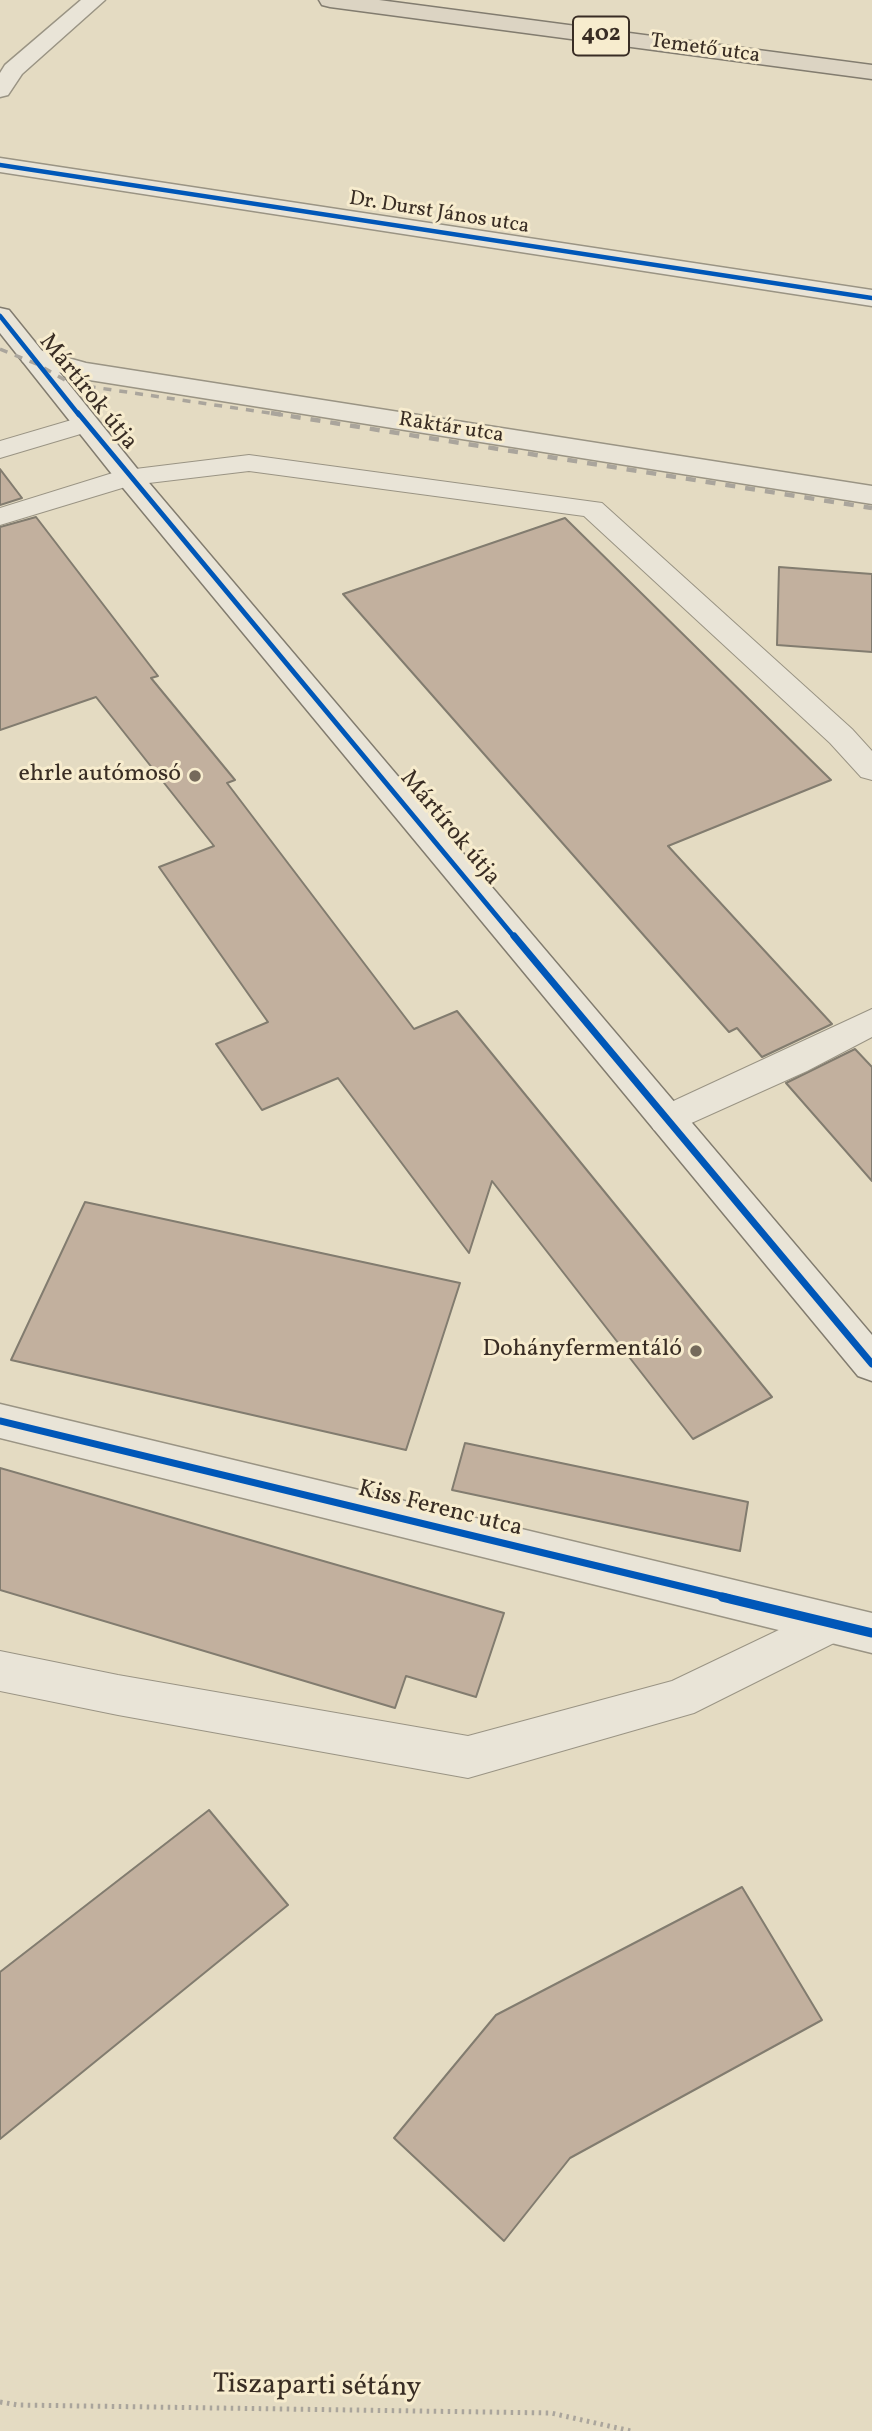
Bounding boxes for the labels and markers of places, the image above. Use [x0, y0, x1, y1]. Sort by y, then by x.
place label: ehrle autómosó [18, 762, 181, 790]
marker: ehrle autómosó [187, 768, 203, 784]
place label: Dohányfermentáló [482, 1337, 682, 1365]
marker: Dohányfermentáló [688, 1343, 704, 1359]

